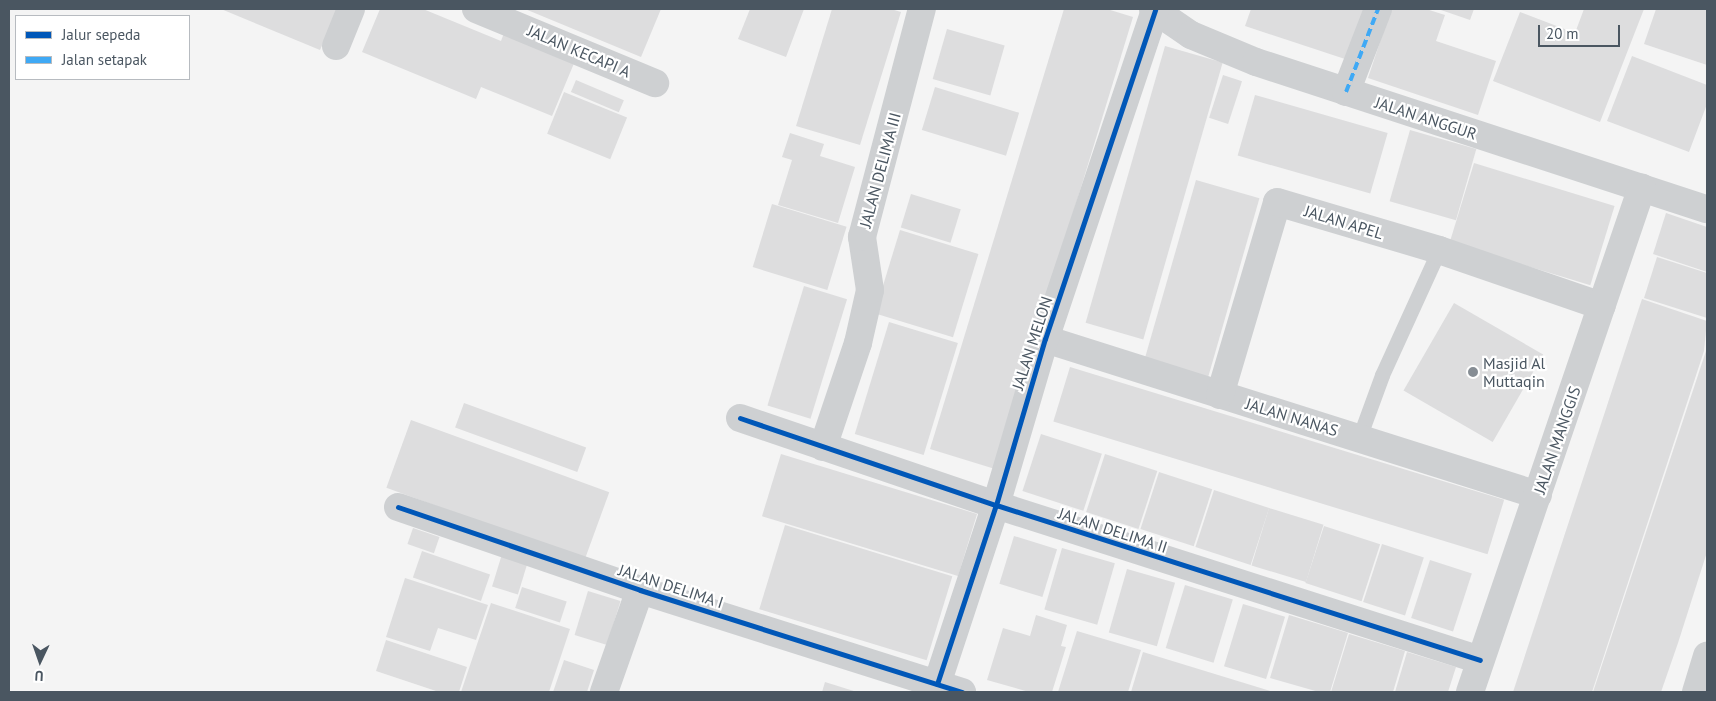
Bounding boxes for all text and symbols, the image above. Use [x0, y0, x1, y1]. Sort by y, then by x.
legend [15, 15, 190, 80]
scale bar [1541, 15, 1624, 47]
street label: JALAN KECAPI A [524, 21, 634, 81]
text: 20 m [1546, 24, 1579, 43]
text: Jalur sepeda [62, 25, 141, 44]
text: Jalan setapak [62, 50, 147, 69]
street label: JALAN ANGGUR [1372, 92, 1480, 144]
street label: JALAN DELIMA III [855, 110, 905, 230]
street label: JALAN APEL [1302, 201, 1386, 243]
street label: JALAN MELON [1008, 294, 1056, 392]
place label: Masjid Al Muttaqin [1483, 353, 1546, 391]
marker: Masjid Al Muttaqin [1467, 366, 1479, 378]
street label: JALAN MANGGIS [1530, 384, 1584, 496]
street label: JALAN NANAS [1244, 394, 1340, 440]
street label: JALAN DELIMA II [1056, 503, 1170, 557]
street label: JALAN DELIMA I [616, 560, 726, 612]
north arrow [15, 636, 65, 686]
text: U [34, 667, 44, 685]

